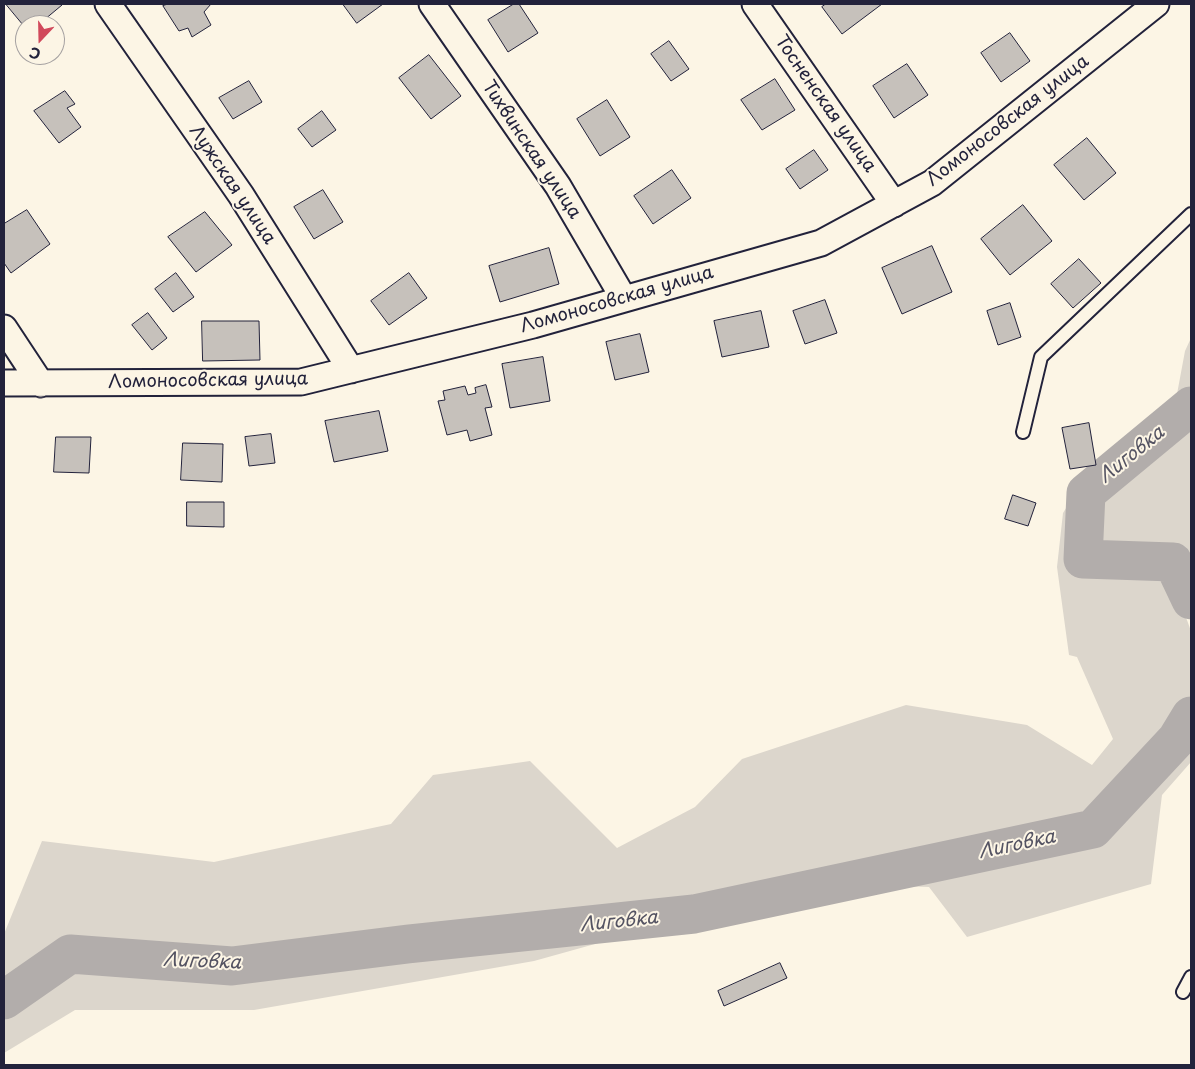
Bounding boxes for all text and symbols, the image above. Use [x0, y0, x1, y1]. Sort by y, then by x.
north arrow [15, 15, 65, 65]
street label: Тосненская улица [770, 31, 880, 177]
text: С [26, 42, 43, 65]
street label: Ломоносовская улица [923, 51, 1093, 191]
street label: Тихвинская улица [477, 77, 585, 223]
street label: Лужская улица [184, 121, 280, 249]
street label: Ломоносовская улица [518, 262, 716, 338]
street label: Ломоносовская улица [108, 368, 308, 394]
water label: Лиговка [1095, 422, 1169, 488]
water label: Лиговка [977, 826, 1057, 864]
water label: Лиговка [579, 907, 659, 937]
water label: Лиговка [163, 949, 241, 975]

